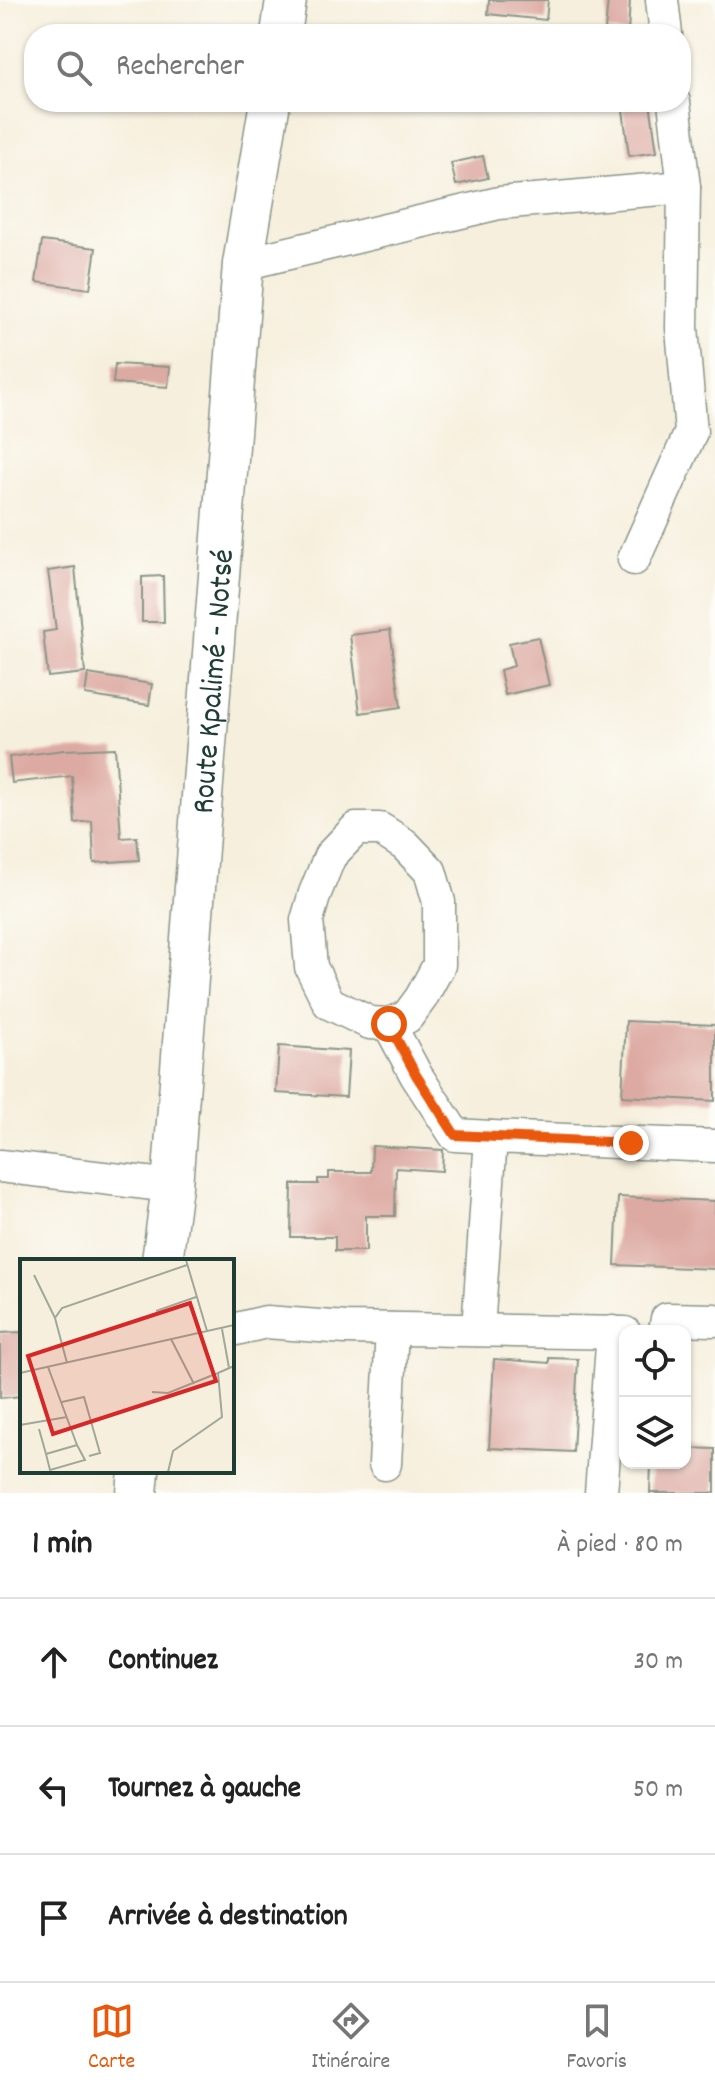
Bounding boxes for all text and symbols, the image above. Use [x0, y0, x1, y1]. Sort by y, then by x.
search box [24, 24, 691, 112]
icon: search [52, 46, 96, 90]
text: Rechercher [116, 47, 244, 90]
street label: Route Kpalimé - Notsé [183, 547, 249, 816]
route start [371, 1006, 407, 1042]
route end [613, 1125, 649, 1161]
inset map [20, 1259, 234, 1473]
map controls [619, 1325, 691, 1469]
button: locate [619, 1325, 691, 1397]
button: layers [619, 1397, 691, 1469]
text: 1 min [32, 1521, 93, 1570]
text: À pied · 80 m [557, 1527, 683, 1564]
icon: ahead [32, 1640, 76, 1684]
text: Continuez [108, 1641, 218, 1684]
text: 30 m [633, 1644, 683, 1681]
icon: left [32, 1768, 76, 1812]
text: Tournez à gauche [108, 1769, 301, 1812]
text: 50 m [633, 1772, 683, 1809]
icon: arrive [32, 1896, 76, 1940]
text: Arrivée à destination [108, 1897, 348, 1940]
tab: Carte [88, 1999, 135, 2078]
tab: Itinéraire [311, 1999, 390, 2078]
tab: Favoris [566, 1999, 627, 2078]

